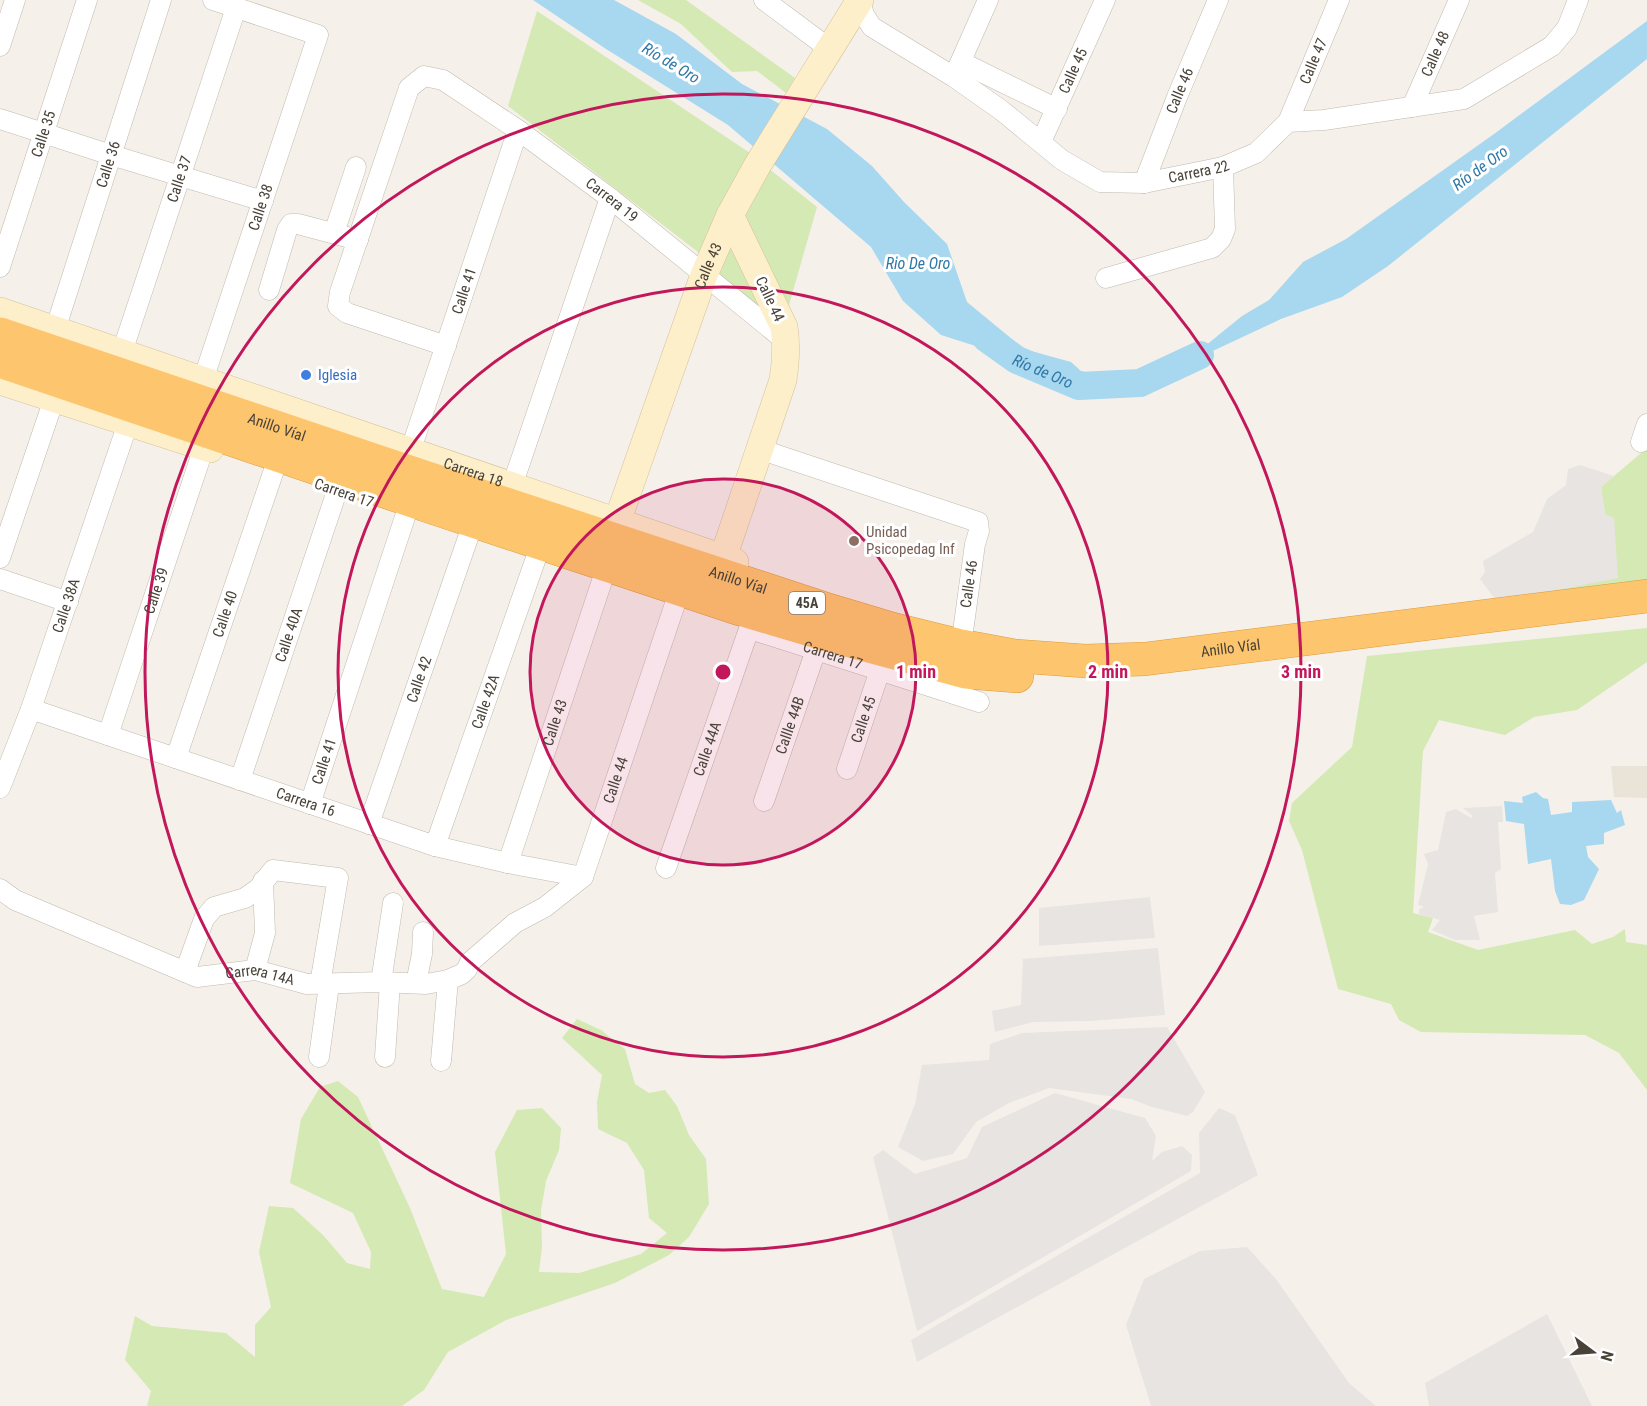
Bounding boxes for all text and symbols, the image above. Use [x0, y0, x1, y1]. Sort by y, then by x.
street label: Calle 48 [1417, 28, 1453, 79]
street label: Calle 47 [1296, 36, 1331, 87]
water label: Río de Oro [639, 38, 703, 88]
street label: Calle 45 [1055, 45, 1091, 96]
street label: Calle 46 [1162, 65, 1197, 116]
street label: Calle 35 [27, 108, 59, 159]
street label: Calle 36 [92, 139, 124, 190]
water label: Río de Oro [1449, 141, 1511, 194]
street label: Calle 37 [163, 154, 195, 205]
street label: Carrera 22 [1167, 156, 1232, 187]
street label: Carrera 19 [582, 174, 642, 226]
street label: Calle 38 [244, 182, 277, 233]
street label: Calle 43 [691, 240, 726, 291]
water label: Rio De Oro [886, 254, 951, 273]
street label: Calle 41 [448, 265, 480, 316]
street label: Calle 44 [752, 274, 788, 324]
water label: Río de Oro [1010, 350, 1076, 392]
place label: Iglesia [318, 366, 357, 384]
marker: Iglesia [299, 368, 313, 382]
street label: Anillo Víal [245, 409, 308, 445]
street label: Carrera 18 [441, 454, 505, 491]
street label: Carrera 17 [312, 474, 376, 512]
place label: Unidad Psicopedag Inf [866, 523, 955, 558]
marker: Unidad Psicopedag Inf [847, 534, 861, 548]
street label: Calle 46 [957, 559, 981, 609]
street label: Anillo Víal [707, 562, 769, 598]
street label: Calle 39 [140, 565, 172, 616]
street label: Calle 38A [48, 576, 84, 635]
street label: Calle 40 [209, 589, 241, 640]
road number: 45A [789, 592, 825, 614]
street label: Calle 40A [271, 605, 306, 665]
street label: Anillo Víal [1200, 636, 1261, 661]
street label: Carrera 17 [801, 638, 865, 673]
street label: Calle 42 [403, 654, 435, 705]
text: 1 min [896, 661, 936, 682]
text: 2 min [1088, 661, 1128, 682]
text: 3 min [1281, 661, 1321, 682]
centre of rings [713, 662, 733, 682]
street label: Calle 42A [468, 672, 504, 731]
street label: Callle 44B [772, 694, 808, 756]
street label: Calle 45 [847, 694, 880, 745]
street label: Calle 43 [539, 697, 571, 748]
street label: Calle 44A [690, 719, 725, 779]
street label: Calle 41 [308, 736, 340, 787]
street label: Calle 44 [599, 755, 632, 806]
street label: Carrera 16 [274, 784, 338, 821]
street label: Carrera 14A [224, 961, 297, 989]
north arrow [1563, 1322, 1623, 1382]
text: N [1596, 1349, 1617, 1363]

